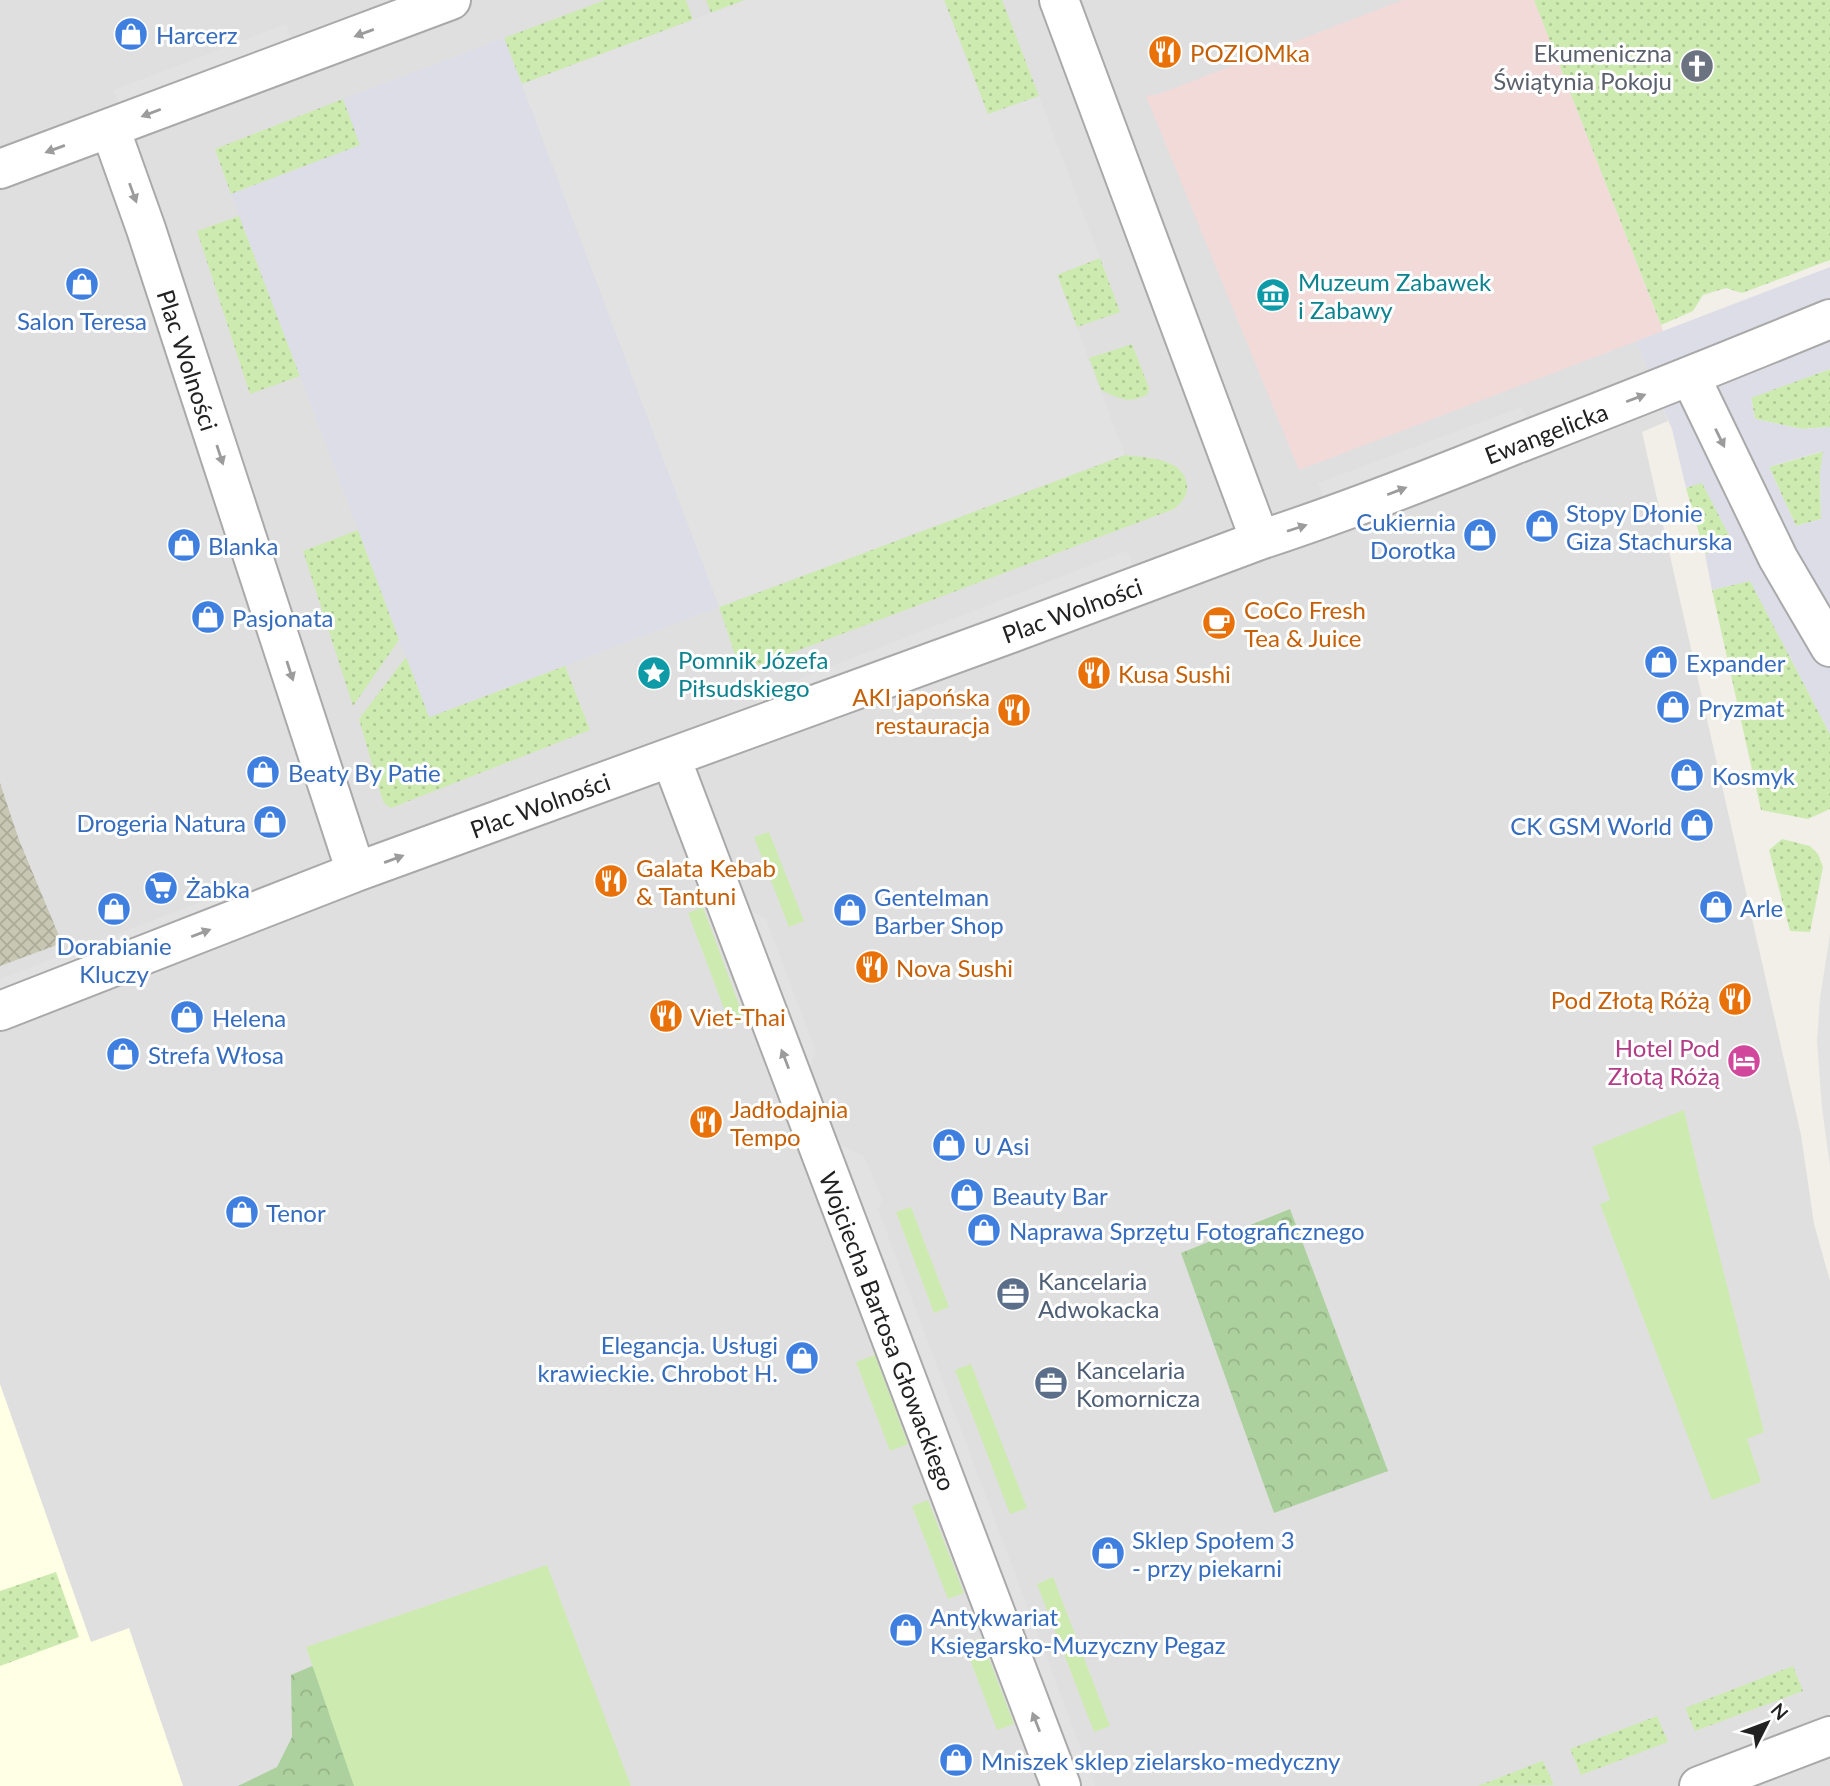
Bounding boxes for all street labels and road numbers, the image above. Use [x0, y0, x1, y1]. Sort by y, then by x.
street label: Plac Wolności [152, 286, 224, 434]
street label: Ewangelicka [1480, 396, 1612, 470]
street label: Plac Wolności [998, 571, 1146, 649]
street label: Plac Wolności [466, 766, 614, 844]
street label: Wojciecha Bartosa Głowackiego [814, 1167, 962, 1495]

